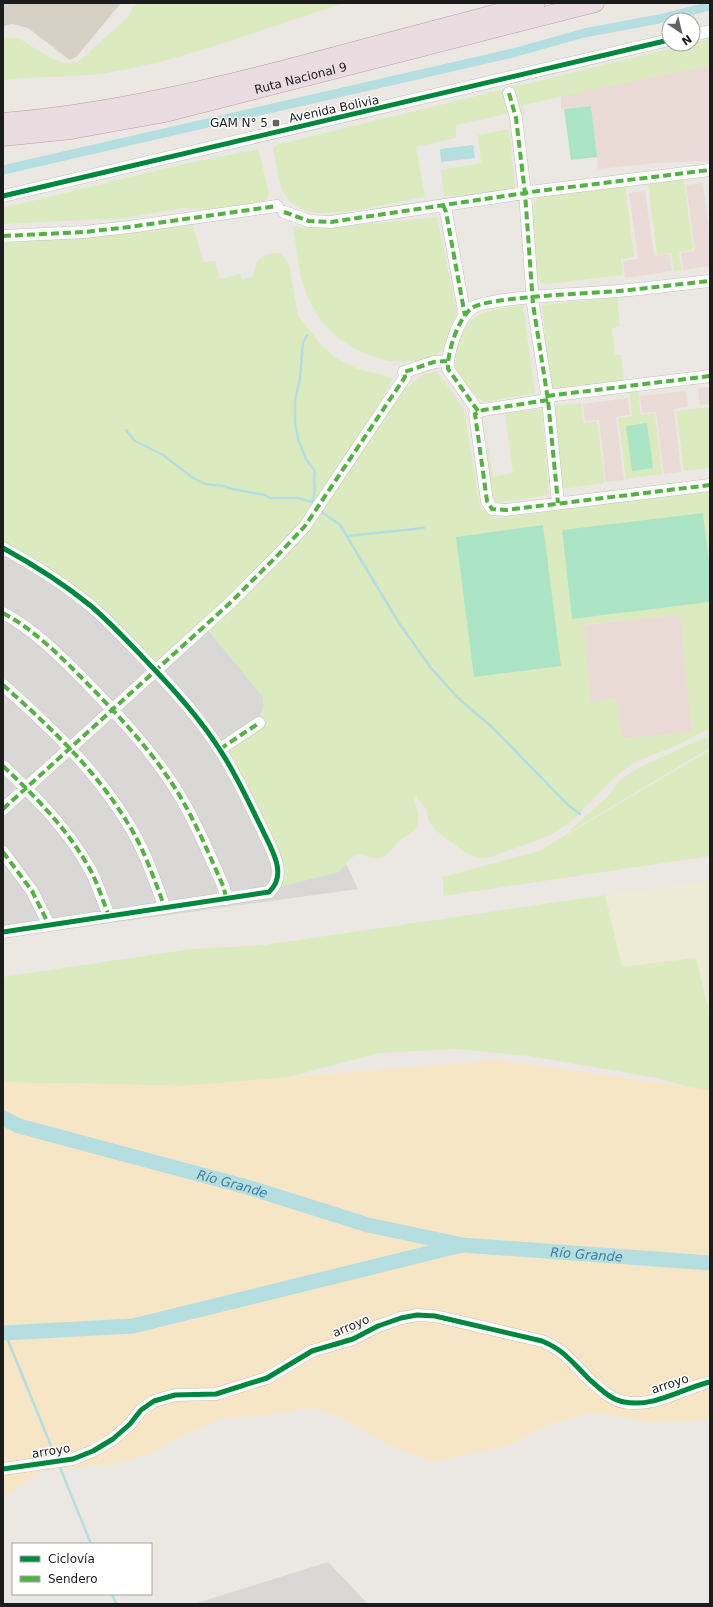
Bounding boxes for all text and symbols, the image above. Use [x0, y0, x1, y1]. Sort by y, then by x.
north arrow [661, 12, 701, 52]
text: N [679, 32, 694, 48]
street label: Ruta Nacional 9 [253, 60, 348, 97]
street label: Avenida Bolivia [288, 93, 380, 125]
place label: GAM N° 5 [210, 116, 268, 130]
marker: GAM N° 5 [271, 118, 281, 128]
water label: Río Grande [195, 1167, 270, 1201]
water label: Río Grande [550, 1244, 623, 1265]
street label: arroyo [331, 1312, 371, 1340]
street label: arroyo [650, 1371, 690, 1397]
street label: arroyo [31, 1441, 71, 1461]
legend [12, 1543, 152, 1595]
text: Ciclovía [48, 1552, 95, 1566]
text: Sendero [48, 1572, 98, 1586]

